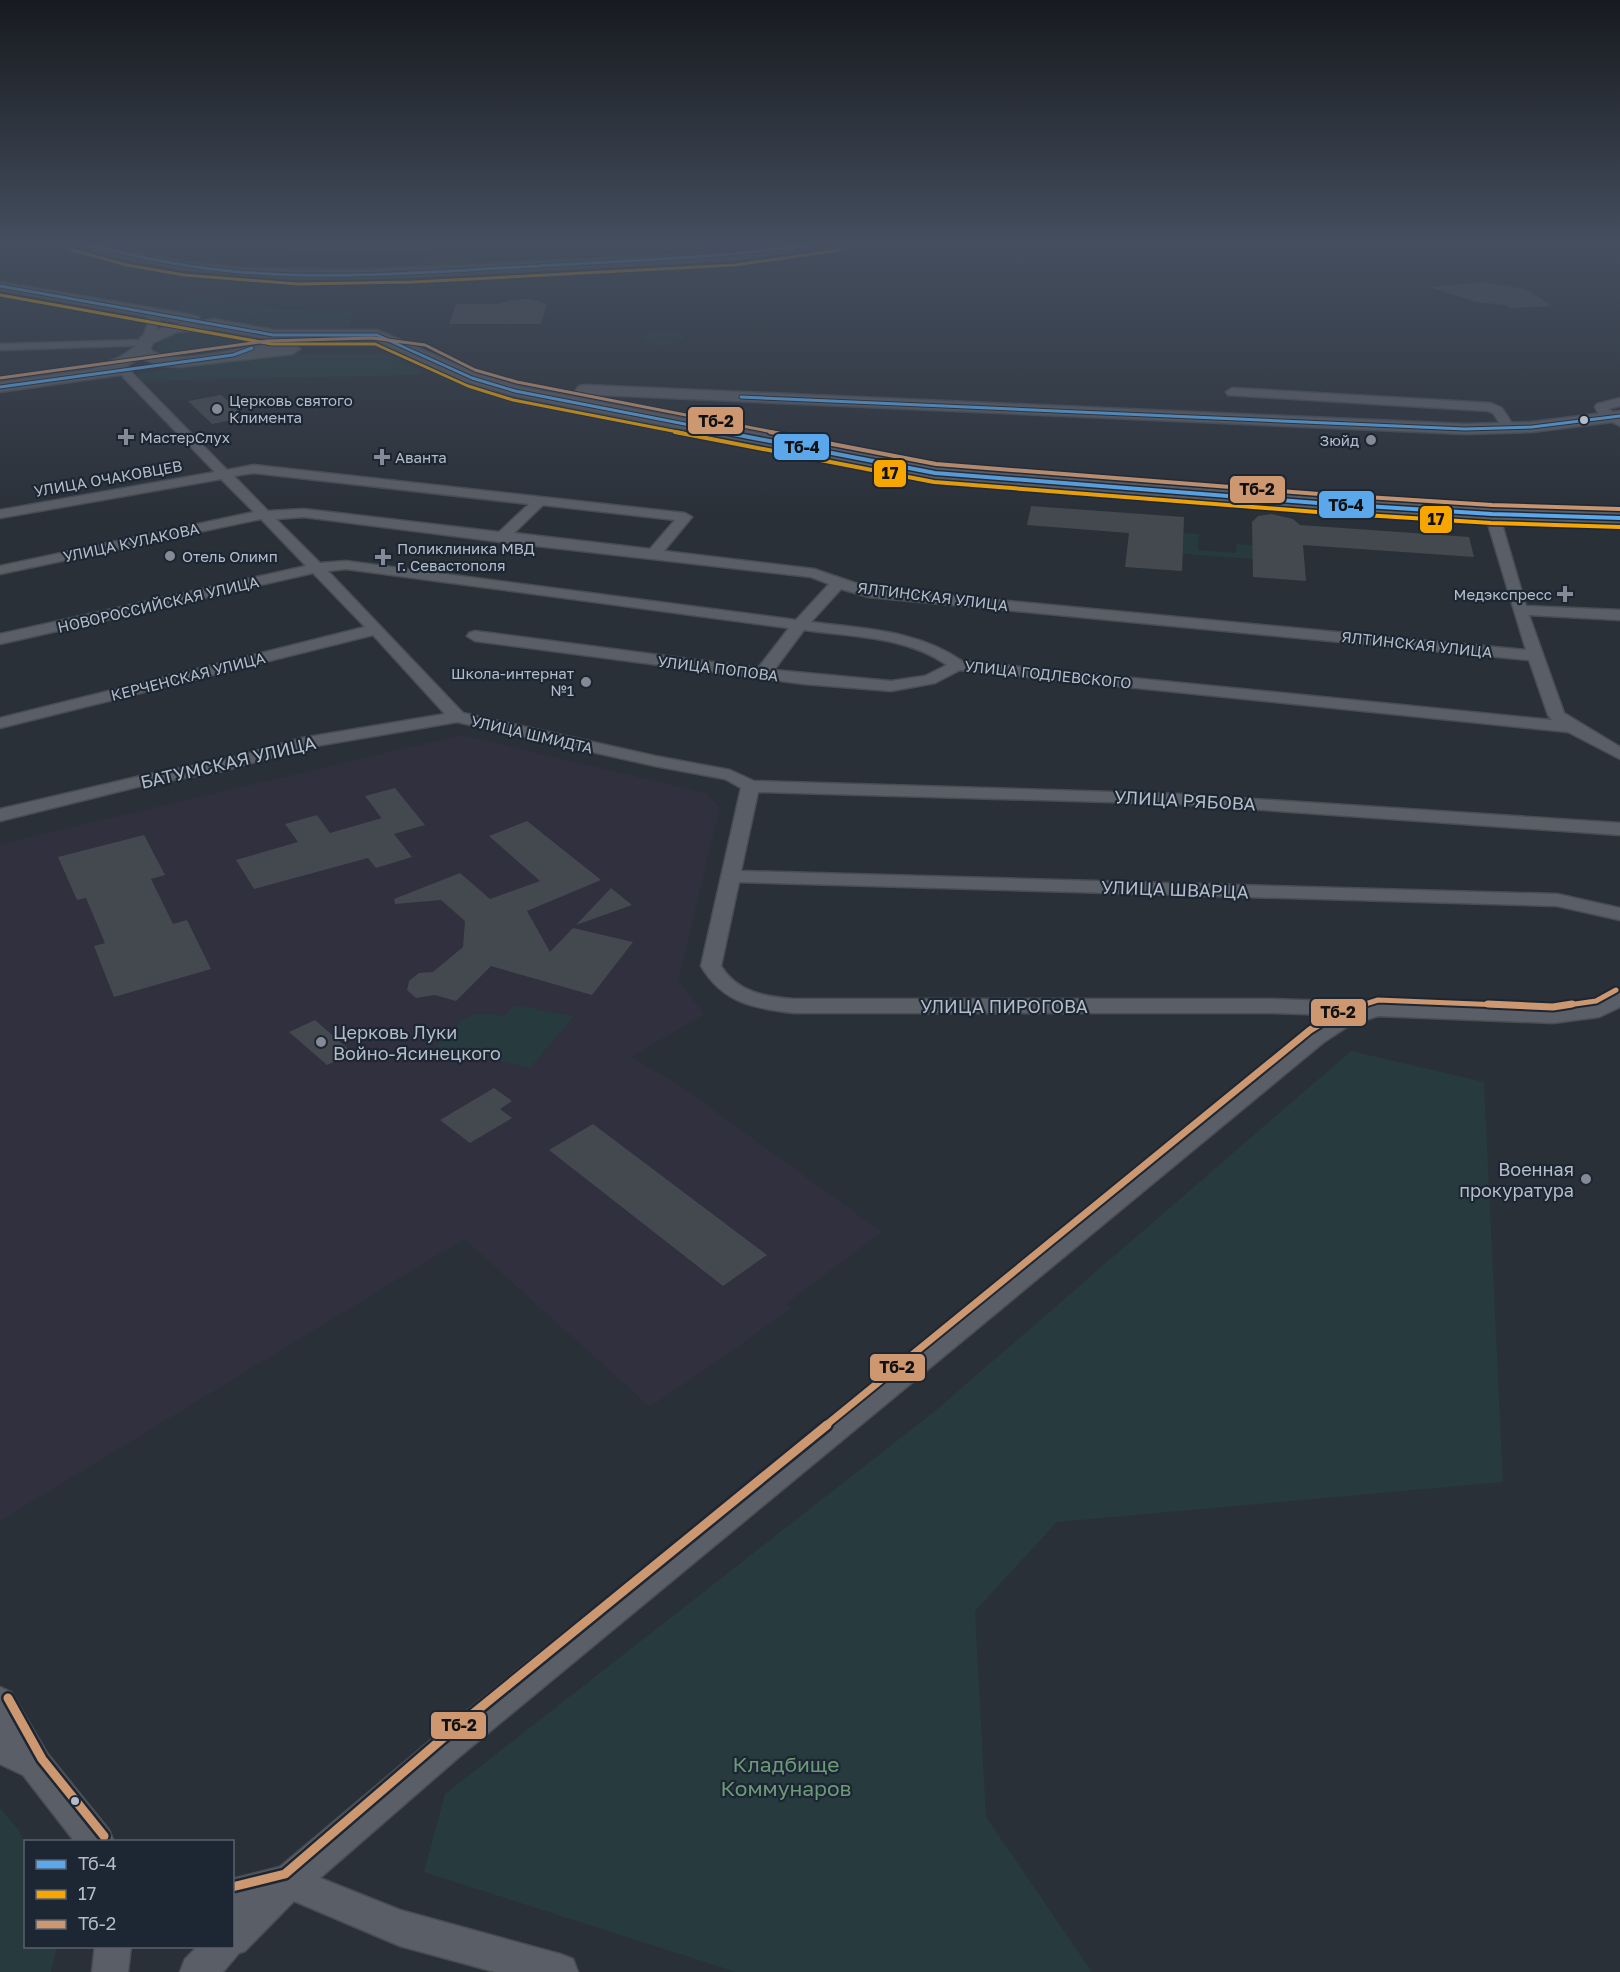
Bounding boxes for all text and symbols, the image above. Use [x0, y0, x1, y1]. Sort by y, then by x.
place label: Церковь святого Климента [229, 391, 353, 426]
marker: Церковь святого Климента [210, 402, 224, 416]
line badge: Тб-2 [687, 406, 744, 435]
text: Тб-2 [698, 411, 734, 431]
unlabelled marker [1578, 414, 1590, 426]
marker: МастерСлух [117, 428, 135, 446]
place label: МастерСлух [140, 428, 230, 446]
place label: Зюйд [1320, 431, 1359, 449]
line badge: Тб-4 [773, 433, 830, 461]
marker: Зюйд [1364, 433, 1378, 447]
text: Тб-4 [784, 437, 820, 457]
marker: Аванта [373, 448, 391, 466]
place label: Аванта [395, 448, 447, 466]
street label: УЛИЦА ОЧАКОВЦЕВ [32, 456, 184, 500]
line badge: 17 [873, 459, 907, 488]
text: 17 [882, 463, 899, 483]
line badge: Тб-2 [1229, 475, 1286, 504]
text: Тб-2 [1239, 479, 1275, 499]
line badge: Тб-4 [1318, 490, 1375, 519]
text: Тб-4 [1328, 495, 1364, 515]
line badge: 17 [1419, 505, 1453, 534]
text: 17 [1428, 509, 1445, 529]
street label: УЛИЦА КУЛАКОВА [61, 519, 201, 565]
place label: Поликлиника МВД г. Севастополя [397, 539, 535, 574]
place label: Отель Олимп [182, 547, 278, 565]
marker: Поликлиника МВД г. Севастополя [374, 548, 392, 566]
marker: Отель Олимп [163, 549, 177, 563]
street label: НОВОРОССИЙСКАЯ УЛИЦА [56, 572, 260, 636]
street label: ЯЛТИНСКАЯ УЛИЦА [857, 578, 1009, 614]
place label: Медэкспресс [1454, 585, 1552, 603]
marker: Медэкспресс [1556, 585, 1574, 603]
street label: ЯЛТИНСКАЯ УЛИЦА [1341, 627, 1493, 661]
street label: КЕРЧЕНСКАЯ УЛИЦА [109, 648, 267, 704]
street label: УЛИЦА ПОПОВА [657, 652, 779, 684]
street label: УЛИЦА ГОДЛЕВСКОГО [964, 656, 1132, 692]
place label: Школа-интернат №1 [451, 664, 575, 699]
marker: Школа-интернат №1 [579, 675, 593, 689]
street label: УЛИЦА ШМИДТА [469, 711, 595, 757]
street label: БАТУМСКАЯ УЛИЦА [138, 731, 318, 793]
street label: УЛИЦА РЯБОВА [1114, 785, 1256, 815]
street label: УЛИЦА ШВАРЦА [1101, 875, 1249, 903]
street label: УЛИЦА ПИРОГОВА [920, 995, 1088, 1017]
line badge: Тб-2 [1310, 998, 1367, 1027]
text: Тб-2 [1320, 1002, 1356, 1022]
place label: Церковь Луки Войно-Ясинецкого [333, 1021, 501, 1064]
marker: Церковь Луки Войно-Ясинецкого [314, 1035, 328, 1049]
place label: Военная прокуратура [1459, 1158, 1574, 1201]
marker: Военная прокуратура [1579, 1172, 1593, 1186]
line badge: Тб-2 [869, 1353, 926, 1382]
text: Тб-2 [879, 1357, 915, 1377]
line badge: Тб-2 [430, 1711, 487, 1740]
text: Тб-2 [441, 1715, 477, 1735]
park label: Кладбище Коммунаров [721, 1751, 851, 1801]
unlabelled marker [69, 1795, 81, 1807]
legend [24, 1840, 234, 1948]
text: Тб-4 [78, 1852, 117, 1874]
text: 17 [78, 1882, 96, 1904]
text: Тб-2 [78, 1912, 116, 1934]

